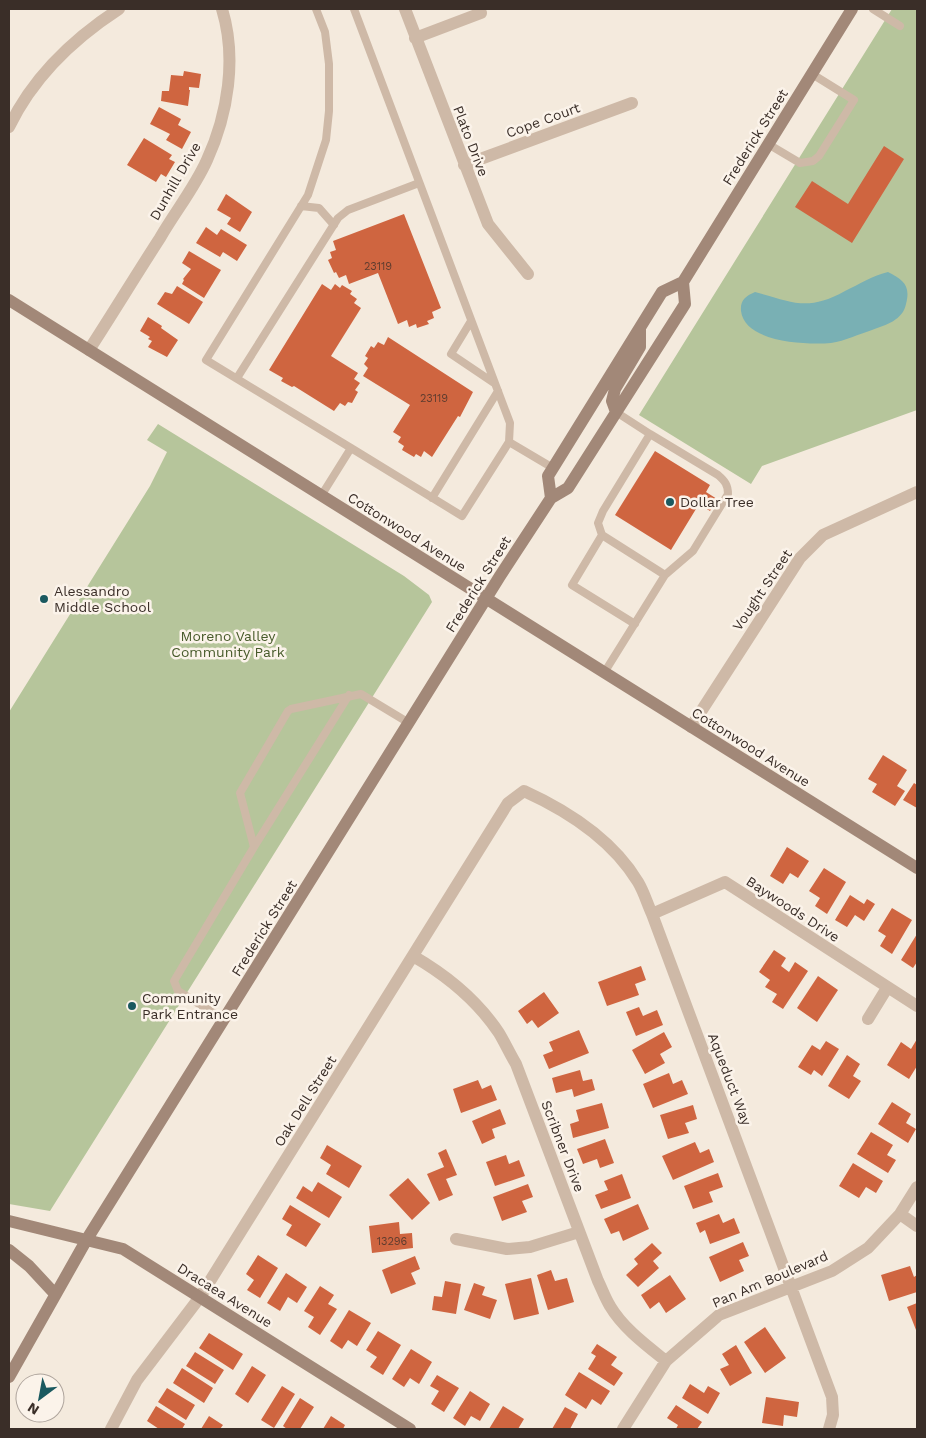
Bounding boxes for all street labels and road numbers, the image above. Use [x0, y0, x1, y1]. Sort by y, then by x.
street label: Frederick Street [719, 86, 791, 188]
street label: Cope Court [504, 99, 582, 141]
street label: Plato Drive [450, 103, 492, 179]
street label: Dunhill Drive [146, 139, 204, 223]
street label: Cottonwood Avenue [345, 489, 469, 575]
street label: Frederick Street [442, 533, 514, 635]
street label: Vought Street [729, 546, 795, 634]
street label: Cottonwood Avenue [689, 704, 813, 790]
street label: Baywoods Drive [743, 873, 843, 945]
street label: Frederick Street [228, 877, 300, 979]
street label: Aqueduct Way [705, 1030, 755, 1128]
street label: Oak Dell Street [271, 1053, 339, 1149]
street label: Scribner Drive [538, 1098, 588, 1194]
street label: Pan Am Boulevard [710, 1247, 830, 1311]
street label: Dracaea Avenue [175, 1259, 275, 1331]

